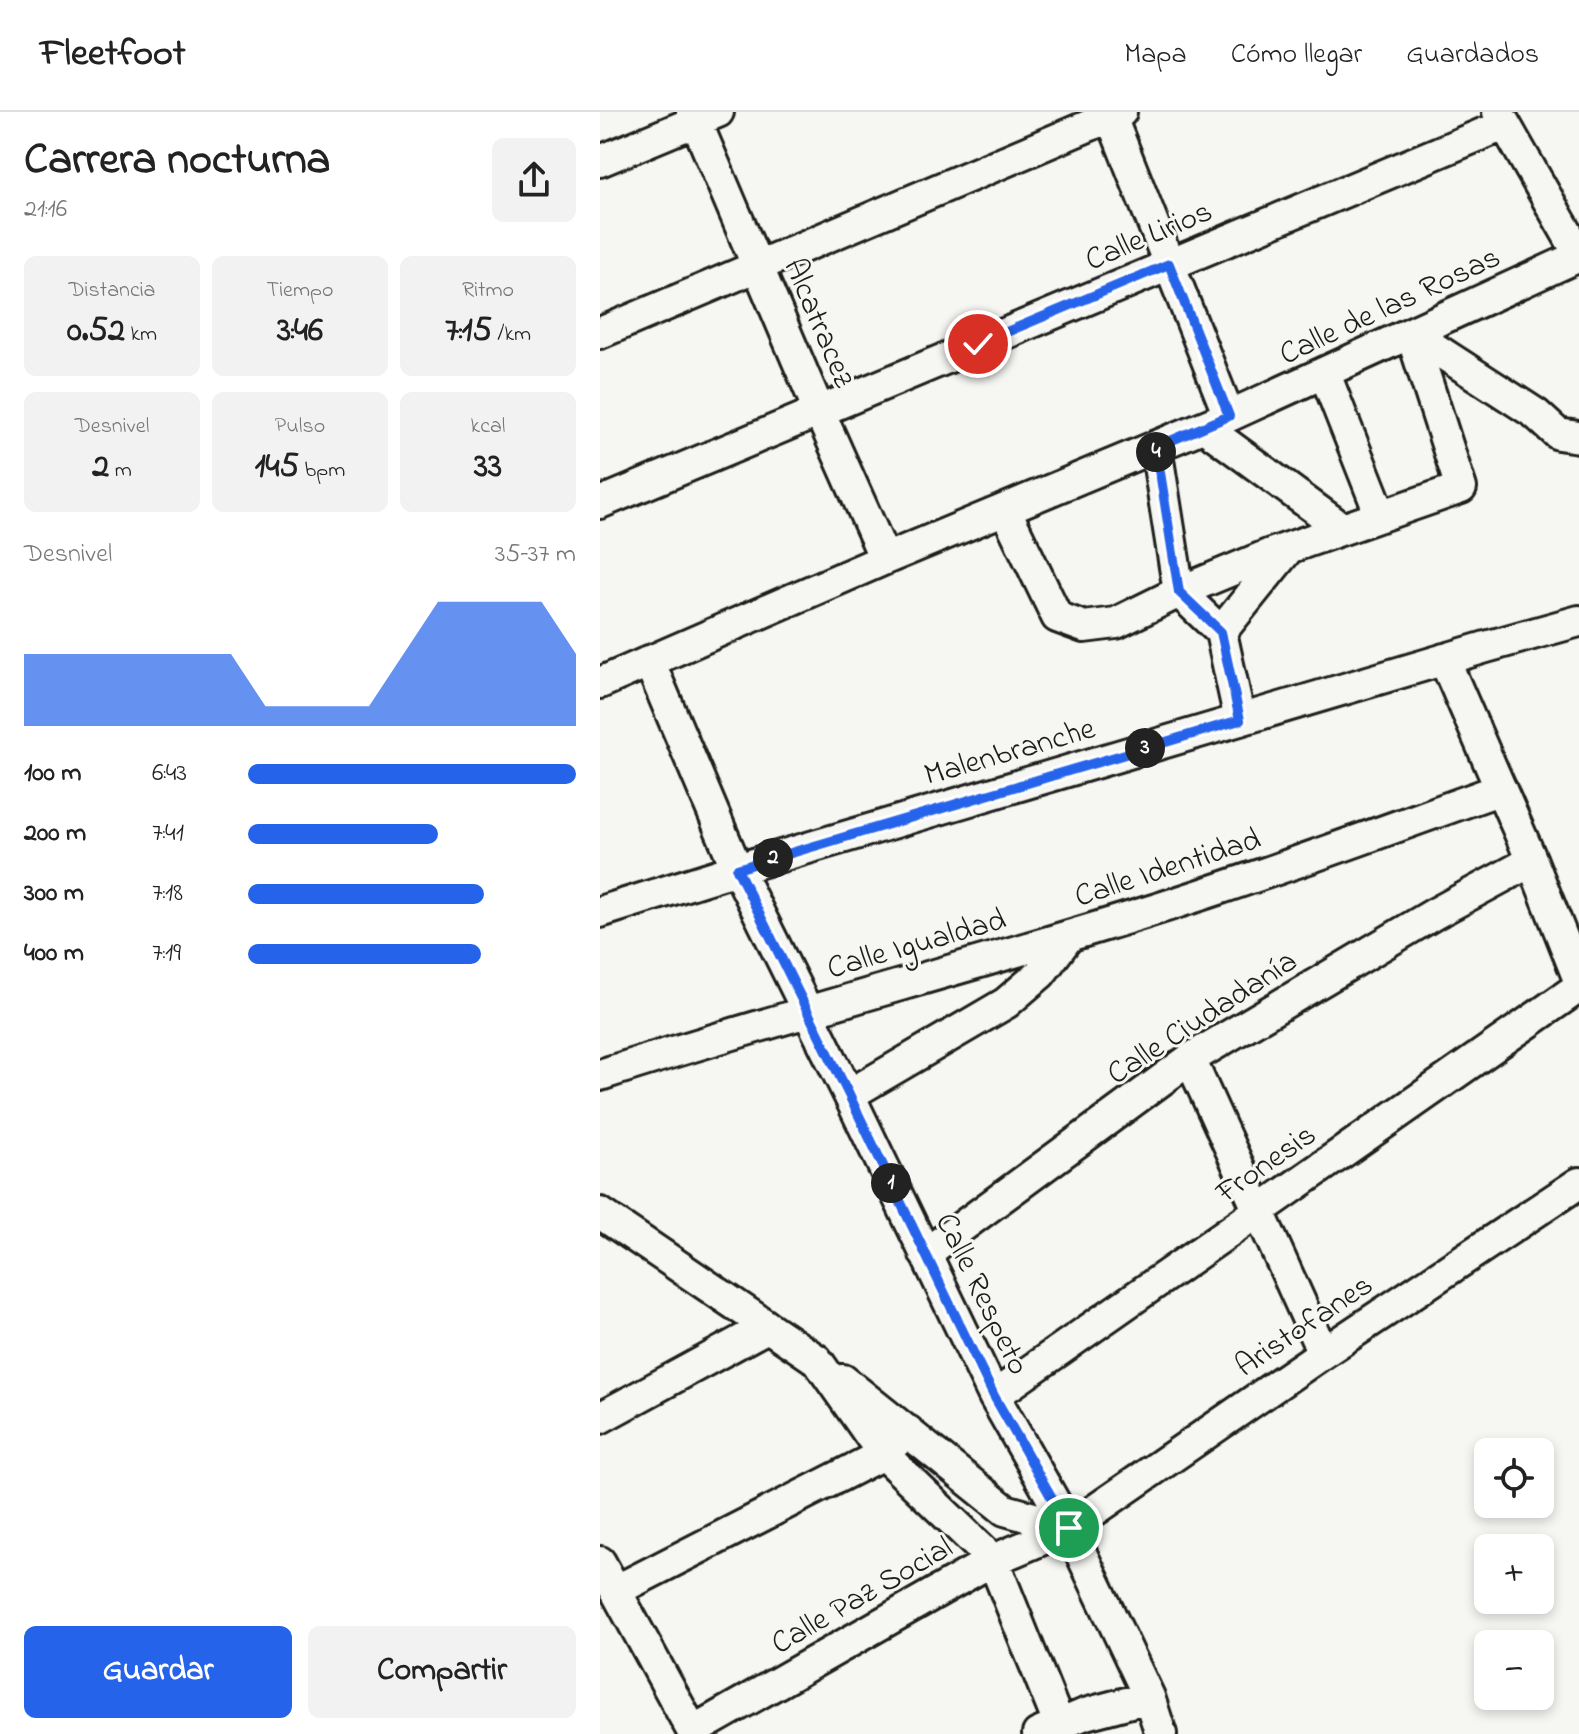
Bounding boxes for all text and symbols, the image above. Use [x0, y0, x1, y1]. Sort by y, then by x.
text: Fleetfoot [40, 27, 185, 83]
text: Mapa [1124, 35, 1187, 76]
text: Cómo llegar [1231, 35, 1362, 76]
text: Guardados [1406, 35, 1539, 76]
text: Carrera nocturna [24, 129, 330, 193]
button: share [492, 138, 576, 222]
street label: Calle Lirios [1078, 189, 1220, 285]
text: 21:16 [24, 191, 67, 229]
street label: Calle de las Rosas [1272, 235, 1509, 379]
street label: Alcatracez [769, 251, 866, 396]
text: Distancia [68, 275, 156, 307]
text: Tiempo [267, 275, 333, 307]
text: Ritmo [462, 275, 514, 307]
text: 0.52 [67, 307, 125, 357]
text: 3:46 [277, 307, 323, 357]
text: 7:15 [445, 307, 492, 357]
pin [944, 310, 1012, 378]
text: km [125, 319, 157, 351]
text: /km [492, 319, 531, 351]
icon: check [956, 322, 1000, 366]
text: Desnivel [75, 411, 149, 443]
text: Pulso [275, 411, 325, 443]
text: kcal [471, 411, 505, 443]
pin: 4 [1136, 432, 1176, 472]
text: 4 [1151, 436, 1161, 468]
text: 2 [92, 443, 109, 493]
text: 145 [255, 443, 299, 493]
text: 33 [474, 443, 502, 493]
text: m [109, 455, 132, 487]
text: bpm [299, 455, 345, 487]
text: Desnivel [24, 536, 112, 574]
text: 35–37 m [495, 536, 576, 574]
street label: Malenbranche [919, 706, 1102, 800]
pin: 3 [1125, 728, 1165, 768]
text: 3 [1140, 732, 1150, 764]
text: 100 m [24, 755, 81, 793]
text: 6:43 [152, 755, 187, 793]
text: 200 m [24, 815, 86, 853]
text: 7:41 [152, 815, 184, 853]
street label: Calle Identidad [1069, 817, 1267, 922]
pin: 2 [753, 838, 793, 878]
text: 2 [768, 842, 778, 874]
text: 300 m [24, 875, 84, 913]
text: 7:18 [152, 875, 183, 913]
street label: Calle Igualdad [822, 897, 1012, 993]
text: 400 m [24, 935, 84, 973]
text: 7:19 [152, 935, 181, 973]
street label: Calle Ciudadanía [1098, 940, 1307, 1098]
street label: Fronesis [1206, 1113, 1327, 1217]
pin: 1 [871, 1163, 911, 1203]
text: 1 [888, 1167, 895, 1199]
street label: Calle Respeto [921, 1205, 1040, 1384]
street label: Aristofanes [1226, 1263, 1383, 1390]
map controls [1474, 1438, 1554, 1710]
button: locate [1474, 1438, 1554, 1518]
pin [1035, 1494, 1103, 1562]
icon: arrive [1047, 1506, 1091, 1550]
street label: Calle Paz Social [763, 1526, 962, 1668]
button: + [1474, 1534, 1554, 1614]
button: Guardar [24, 1626, 292, 1718]
button: Compartir [308, 1626, 576, 1718]
button: − [1474, 1630, 1554, 1710]

